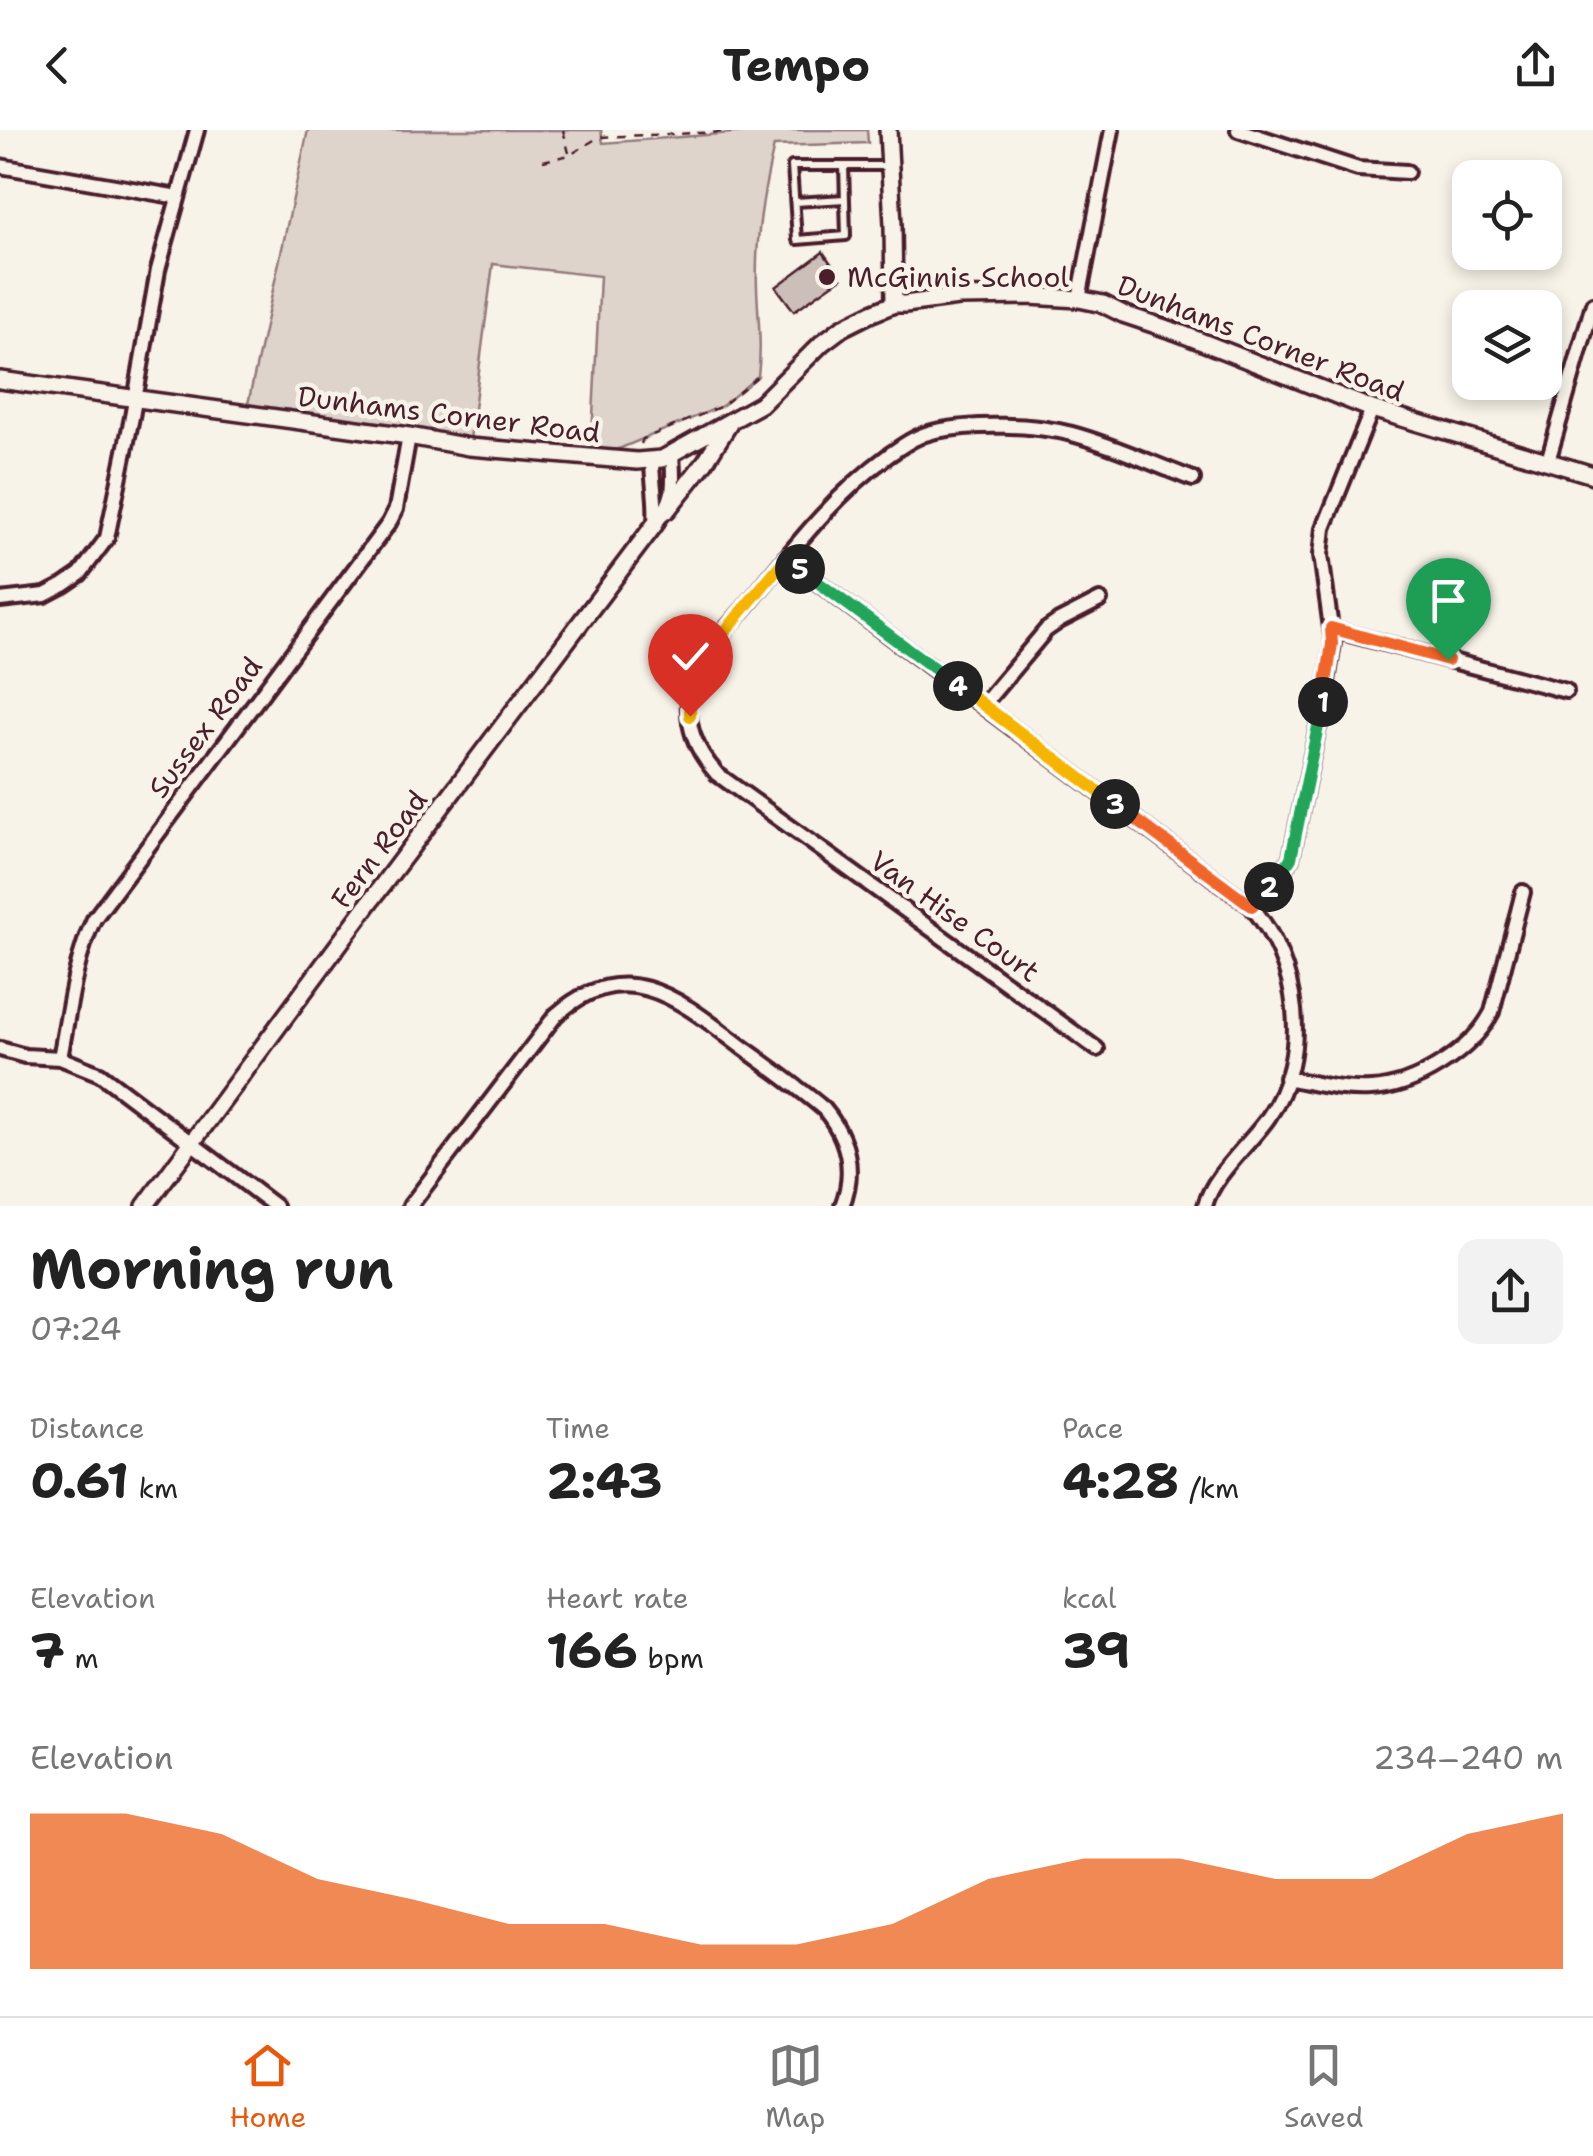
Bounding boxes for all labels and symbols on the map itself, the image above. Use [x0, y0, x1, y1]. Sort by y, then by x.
place label: McGinnis School [847, 258, 1070, 296]
marker: McGinnis School [816, 266, 838, 288]
street label: Dunhams Corner Road [1112, 266, 1410, 410]
street label: Dunhams Corner Road [296, 377, 602, 451]
pin: 5 [775, 544, 825, 594]
pin [1406, 558, 1491, 661]
pin [648, 614, 733, 717]
street label: Sussex Road [139, 649, 271, 805]
pin: 4 [933, 661, 983, 711]
pin: 1 [1298, 677, 1348, 727]
pin: 3 [1090, 779, 1140, 829]
street label: Fern Road [322, 782, 436, 916]
street label: Van Hise Court [863, 842, 1047, 990]
pin: 2 [1244, 862, 1294, 912]

